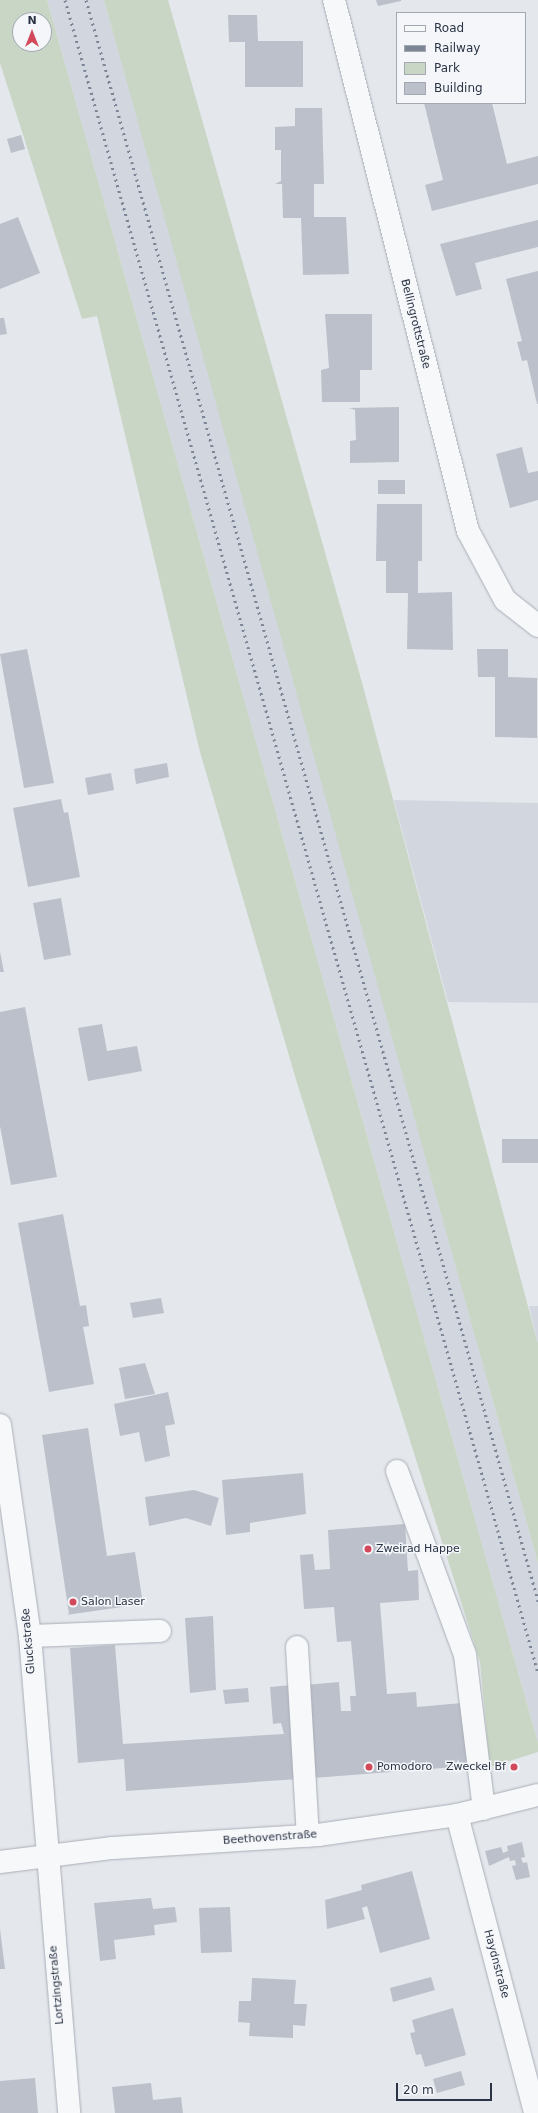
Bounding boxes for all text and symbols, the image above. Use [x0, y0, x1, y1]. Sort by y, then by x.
north arrow [12, 12, 52, 52]
legend [396, 12, 526, 104]
text: N [27, 14, 37, 27]
text: Road [434, 21, 464, 35]
text: Railway [434, 41, 480, 55]
text: Park [434, 61, 460, 75]
text: Building [434, 81, 483, 95]
street label: Bellingrottstraße [397, 278, 433, 370]
place label: Zweirad Happe [376, 1542, 460, 1556]
marker: Zweirad Happe [363, 1544, 373, 1554]
place label: Salon Laser [81, 1595, 145, 1609]
marker: Salon Laser [68, 1597, 78, 1607]
street label: Gluckstraße [20, 1608, 38, 1674]
place label: Pomodoro [377, 1760, 432, 1774]
place label: Zweckel Bf [446, 1760, 506, 1774]
marker: Pomodoro [364, 1762, 374, 1772]
marker: Zweckel Bf [509, 1762, 519, 1772]
street label: Beethovenstraße [222, 1828, 318, 1848]
street label: Haydnstraße [481, 1928, 511, 2000]
street label: Lortzingstraße [47, 1945, 67, 2025]
scale bar [398, 2075, 494, 2101]
text: 20 m [403, 2083, 434, 2097]

